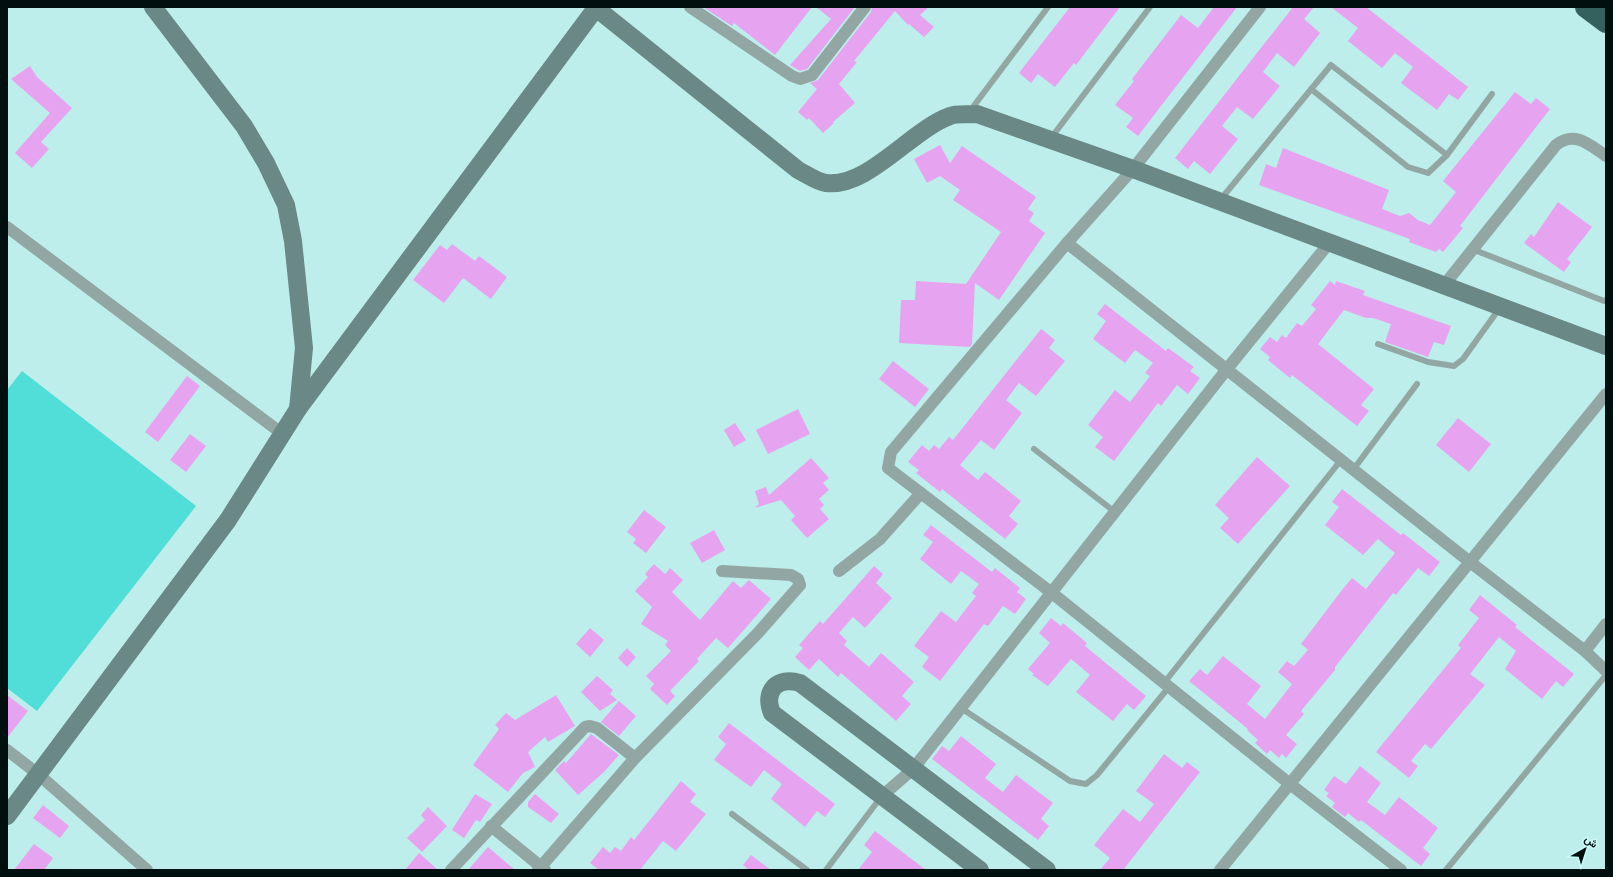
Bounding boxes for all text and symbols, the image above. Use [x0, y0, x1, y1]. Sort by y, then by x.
north arrow [1565, 829, 1605, 869]
text: ش [1581, 832, 1601, 852]

